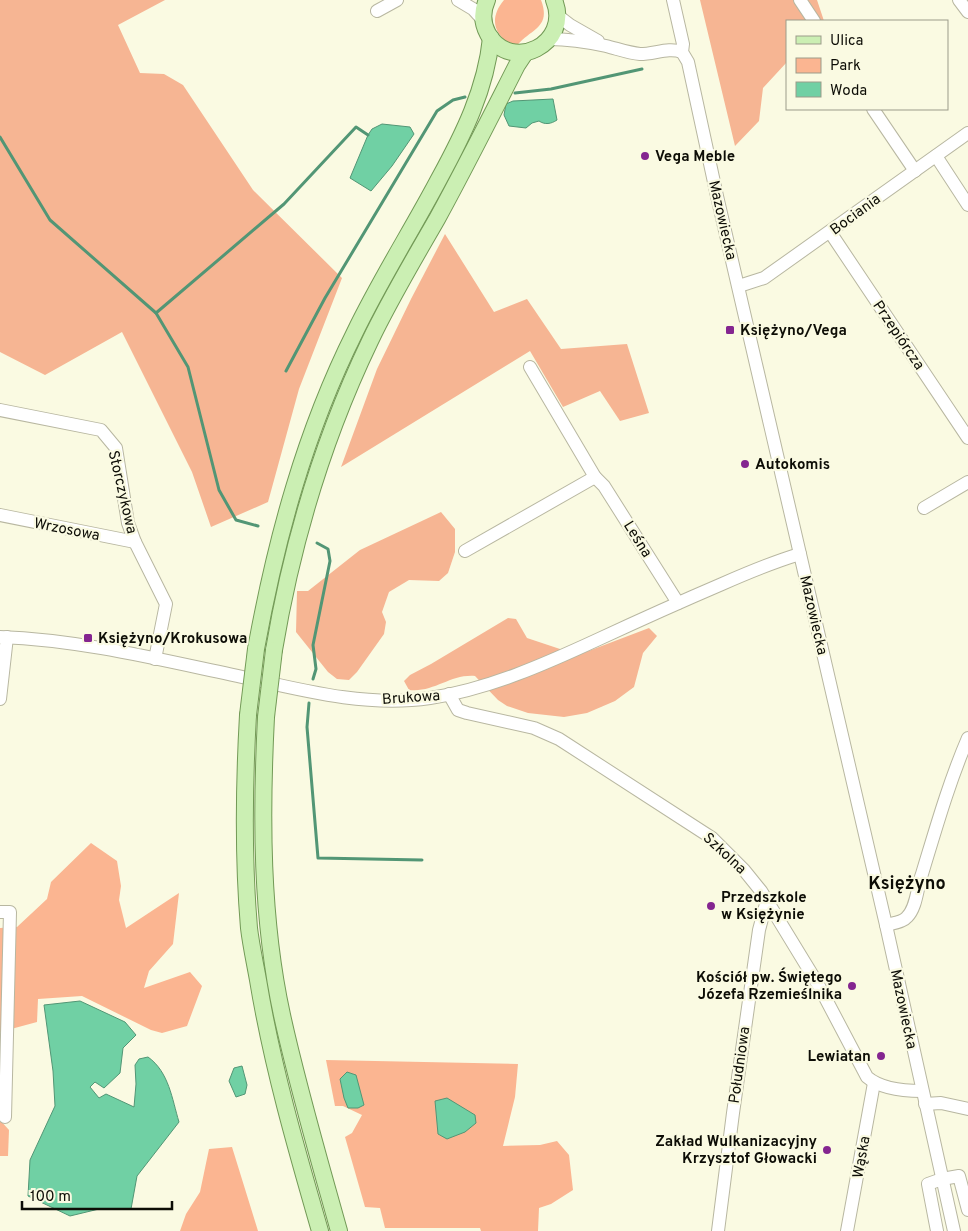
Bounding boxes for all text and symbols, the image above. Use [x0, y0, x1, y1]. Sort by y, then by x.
legend [786, 20, 948, 110]
text: Ulica [830, 32, 863, 51]
text: Park [830, 57, 861, 76]
text: Woda [830, 82, 867, 101]
place label: Vega Meble [655, 148, 735, 167]
marker: Vega Meble [639, 150, 651, 162]
street label: Mazowiecka [703, 179, 740, 262]
street label: Bociania [827, 190, 885, 240]
street label: Przepiórcza [868, 297, 928, 374]
place label: Księżyno/Vega [740, 322, 847, 341]
marker: Księżyno/Vega [724, 324, 736, 336]
street label: Storczykowa [103, 449, 140, 536]
place label: Autokomis [755, 456, 830, 475]
marker: Autokomis [739, 458, 751, 470]
street label: Wrzosowa [32, 515, 101, 546]
street label: Leśna [618, 518, 655, 562]
street label: Mazowiecka [794, 574, 831, 657]
place label: Księżyno/Krokusowa [98, 630, 247, 649]
marker: Księżyno/Krokusowa [82, 632, 94, 644]
street label: Brukowa [381, 687, 441, 710]
street label: Szkolna [698, 829, 750, 879]
district label: Księżyno [868, 873, 946, 896]
place label: Przedszkole w Księżynie [721, 889, 807, 925]
marker: Przedszkole w Księżynie [705, 900, 717, 912]
place label: Kościół pw. Świętego Józefa Rzemieślnika [696, 967, 842, 1005]
street label: Mazowiecka [885, 968, 920, 1051]
marker: Kościół pw. Świętego Józefa Rzemieślnika [846, 980, 858, 992]
street label: Południowa [726, 1025, 755, 1105]
place label: Lewiatan [808, 1048, 871, 1067]
marker: Lewiatan [875, 1050, 887, 1062]
place label: Zakład Wulkanizacyjny Krzysztof Głowacki [655, 1133, 817, 1169]
street label: Wąska [849, 1135, 876, 1180]
marker: Zakład Wulkanizacyjny Krzysztof Głowacki [821, 1144, 833, 1156]
scale bar [22, 1178, 172, 1210]
text: 100 m [30, 1188, 71, 1207]

